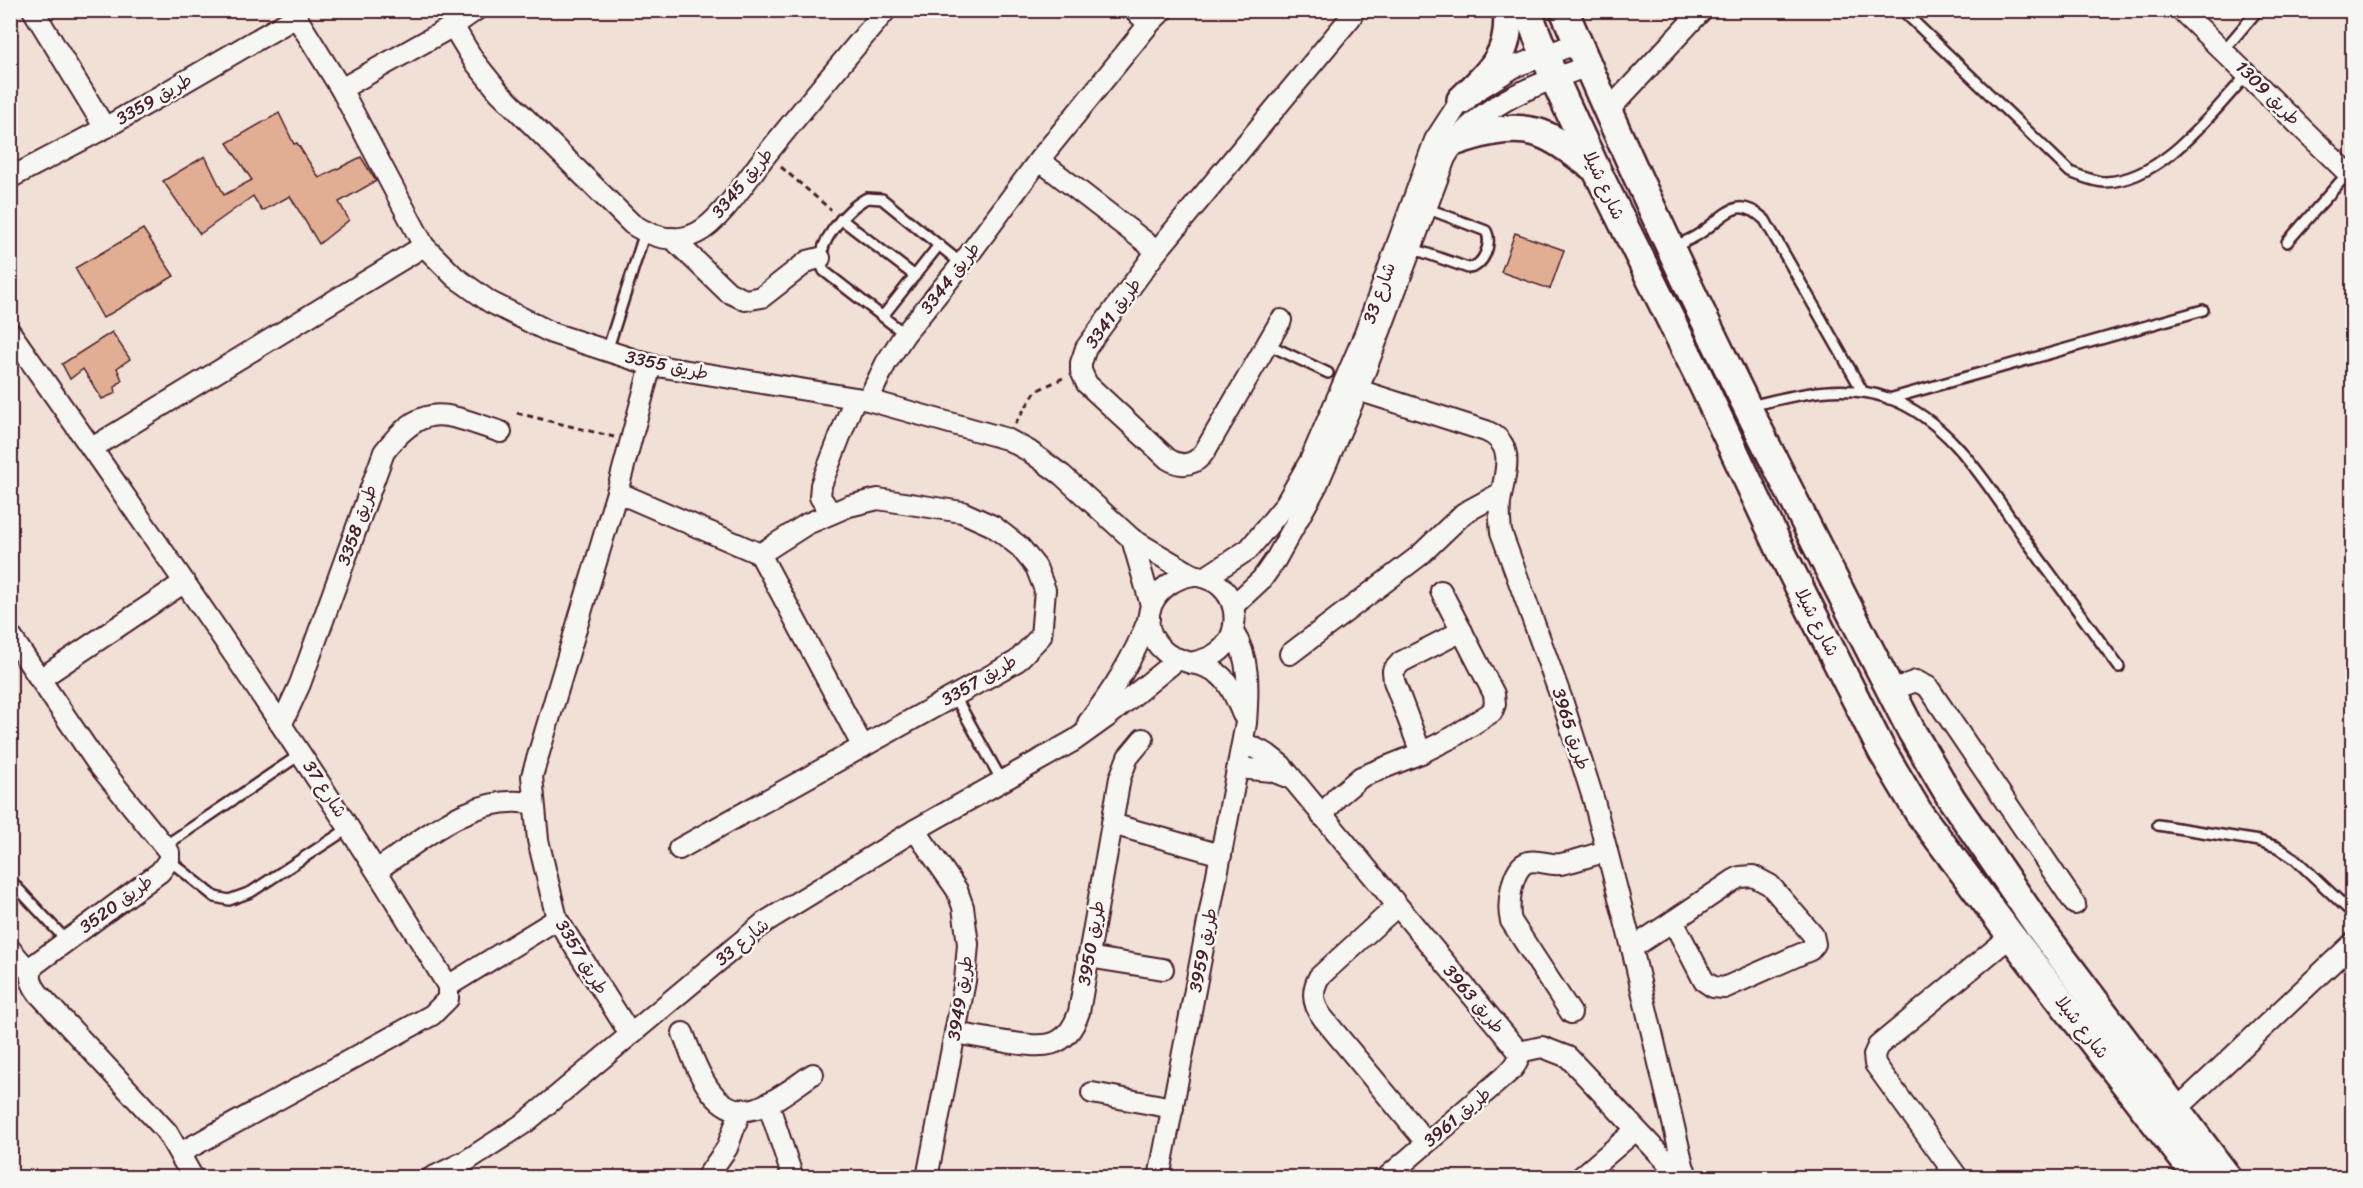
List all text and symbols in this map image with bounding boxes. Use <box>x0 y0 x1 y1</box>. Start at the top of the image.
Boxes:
street label: طريق 1309 <box>2228 53 2308 133</box>
street label: طريق 3359 <box>109 64 199 134</box>
street label: طريق 3345 <box>703 140 781 226</box>
street label: شارع شيلا <box>1574 145 1634 225</box>
street label: طريق 3344 <box>911 235 989 321</box>
street label: شارع 33 <box>1353 258 1405 328</box>
street label: طريق 3341 <box>1076 271 1150 355</box>
street label: طريق 3355 <box>622 341 712 389</box>
street label: طريق 3358 <box>328 480 386 570</box>
street label: شارع شيلا <box>1786 582 1848 662</box>
street label: طريق 3357 <box>935 645 1023 715</box>
street label: طريق 3965 <box>1543 684 1599 774</box>
street label: شارع 37 <box>294 754 356 824</box>
street label: طريق 3520 <box>72 866 160 942</box>
street label: طريق 3950 <box>1068 898 1114 988</box>
street label: طريق 3959 <box>1179 905 1227 995</box>
street label: شارع 33 <box>707 910 777 974</box>
street label: طريق 3357 <box>547 913 617 1001</box>
street label: طريق 3949 <box>937 953 983 1043</box>
street label: طريق 3963 <box>1435 957 1513 1041</box>
street label: شارع شيلا <box>2047 988 2117 1066</box>
street label: طريق 3961 <box>1416 1079 1498 1155</box>

